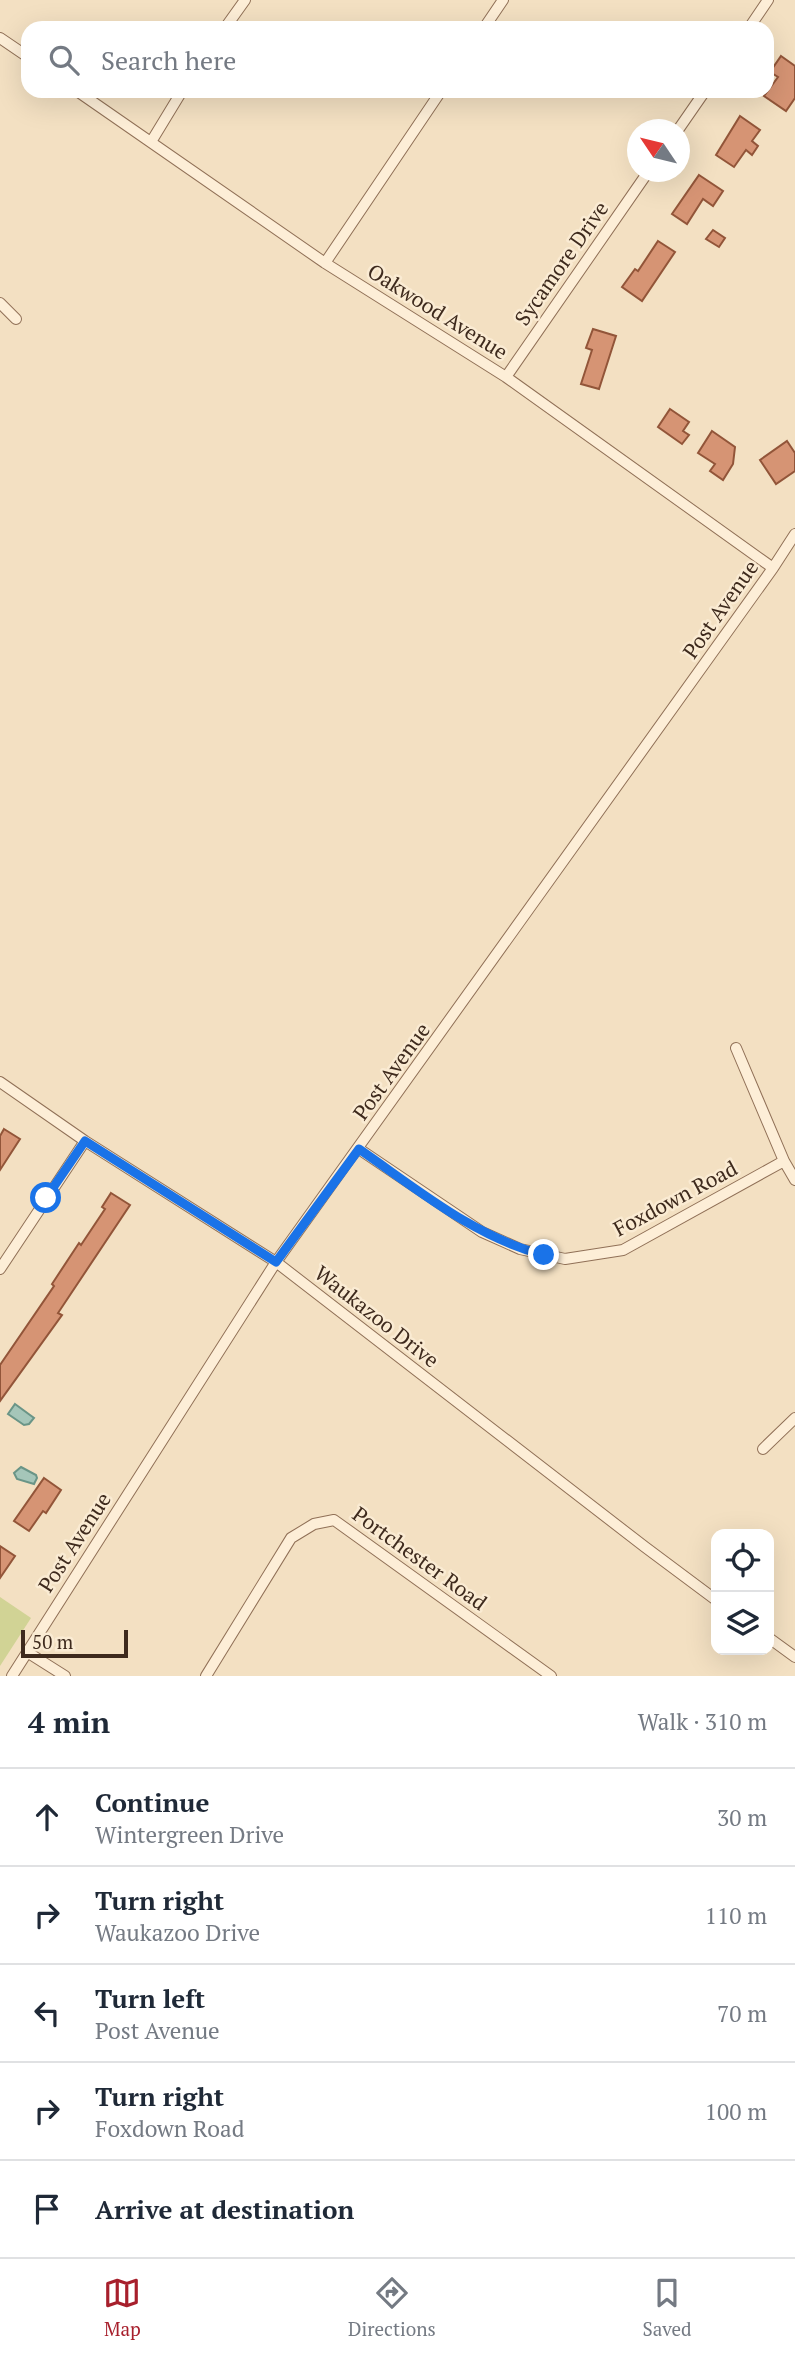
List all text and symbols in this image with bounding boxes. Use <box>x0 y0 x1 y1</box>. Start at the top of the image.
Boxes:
search box <box>21 21 774 98</box>
icon: search <box>45 41 83 79</box>
text: Search here <box>101 43 236 77</box>
north arrow <box>627 119 690 182</box>
street label: Sycamore Drive <box>508 195 614 331</box>
street label: Oakwood Avenue <box>363 257 513 365</box>
street label: Post Avenue <box>676 554 764 664</box>
street label: Post Avenue <box>346 1017 436 1125</box>
street label: Foxdown Road <box>608 1153 742 1242</box>
route start <box>30 1182 61 1213</box>
route end <box>528 1239 559 1270</box>
street label: Waukazoo Drive <box>309 1259 445 1373</box>
street label: Post Avenue <box>31 1487 117 1597</box>
street label: Portchester Road <box>347 1500 493 1616</box>
map controls <box>711 1529 774 1655</box>
button: locate <box>711 1529 774 1592</box>
button: layers <box>711 1592 774 1655</box>
scale bar <box>21 1627 128 1659</box>
text: 50 m <box>32 1629 73 1654</box>
text: 4 min <box>28 1702 110 1742</box>
text: Walk · 310 m <box>638 1706 767 1737</box>
text: Continue <box>95 1785 209 1819</box>
icon: ahead <box>28 1798 66 1836</box>
text: 30 m <box>717 1802 767 1833</box>
text: Wintergreen Drive <box>95 1819 284 1850</box>
text: Turn right <box>95 1883 224 1917</box>
icon: right <box>28 1896 66 1934</box>
text: 110 m <box>705 1900 767 1931</box>
text: Waukazoo Drive <box>95 1917 260 1948</box>
text: Turn left <box>95 1981 205 2015</box>
icon: left <box>28 1994 66 2032</box>
text: 70 m <box>717 1998 767 2029</box>
text: Post Avenue <box>95 2015 220 2046</box>
text: Turn right <box>95 2079 224 2113</box>
icon: right <box>28 2092 66 2130</box>
text: 100 m <box>705 2096 767 2127</box>
text: Foxdown Road <box>95 2113 244 2144</box>
icon: arrive <box>28 2190 66 2228</box>
text: Arrive at destination <box>95 2192 354 2226</box>
tab: Map <box>103 2274 141 2341</box>
tab: Directions <box>348 2274 436 2341</box>
tab: Saved <box>642 2274 692 2341</box>

